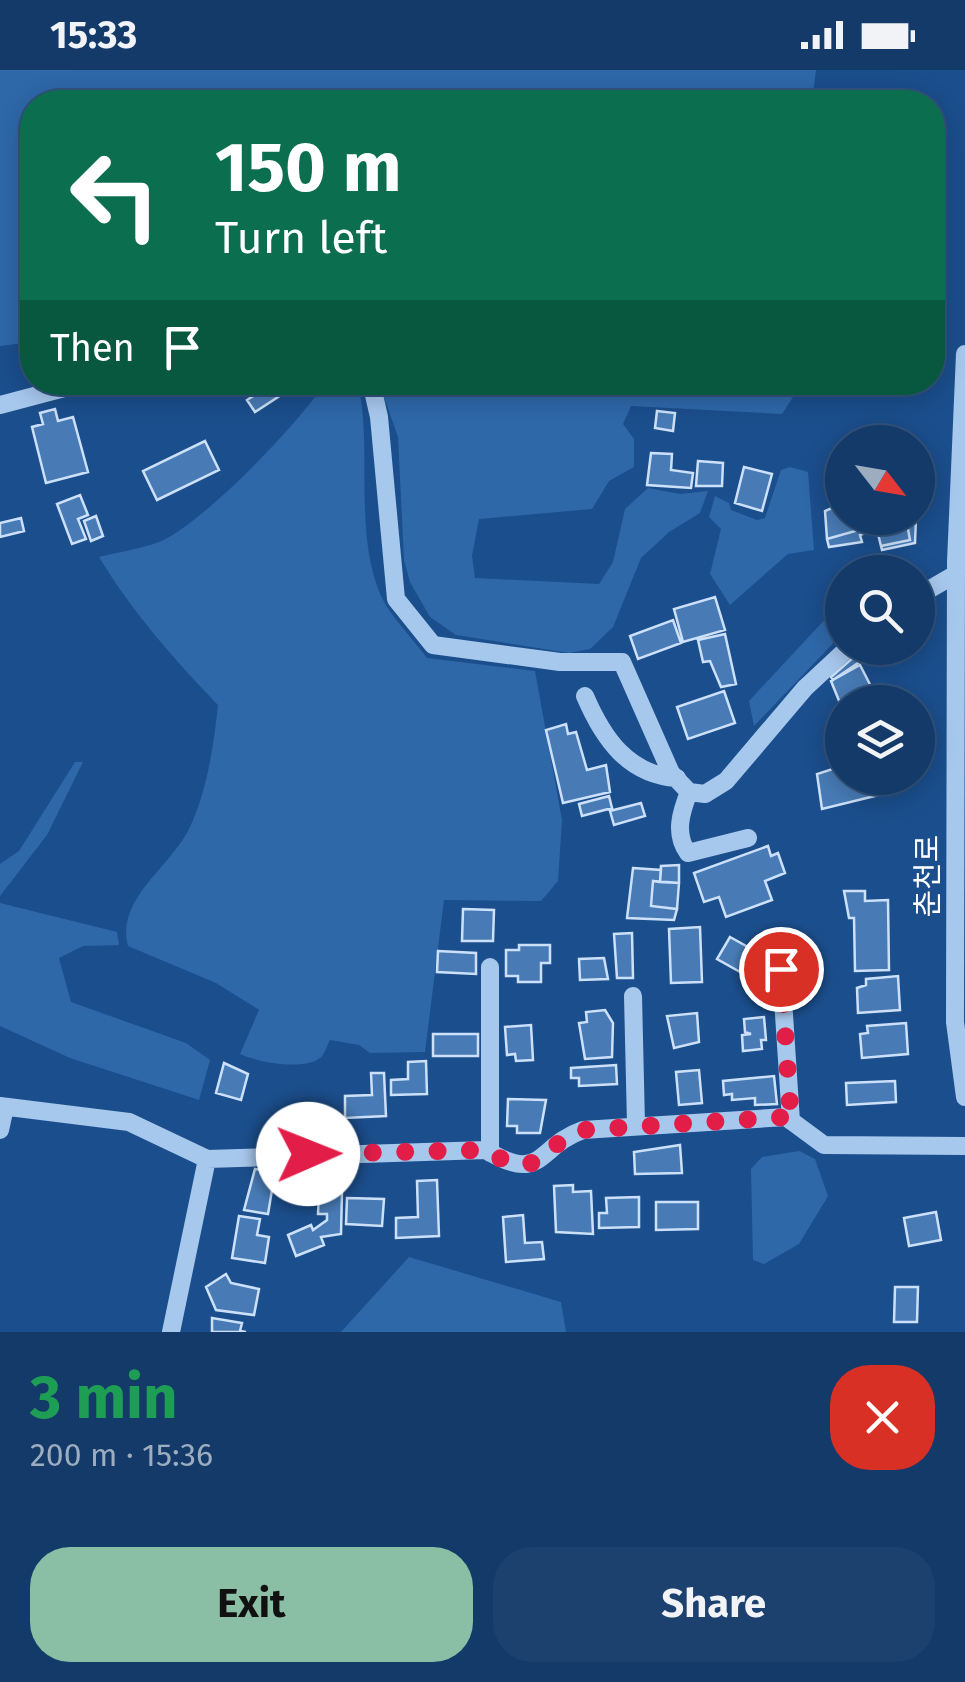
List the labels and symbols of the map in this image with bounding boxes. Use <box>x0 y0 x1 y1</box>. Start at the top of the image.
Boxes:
north arrow <box>825 425 935 535</box>
street label: 춘천로 <box>910 835 946 917</box>
pin <box>739 927 824 1012</box>
position arrow <box>256 1102 360 1206</box>

